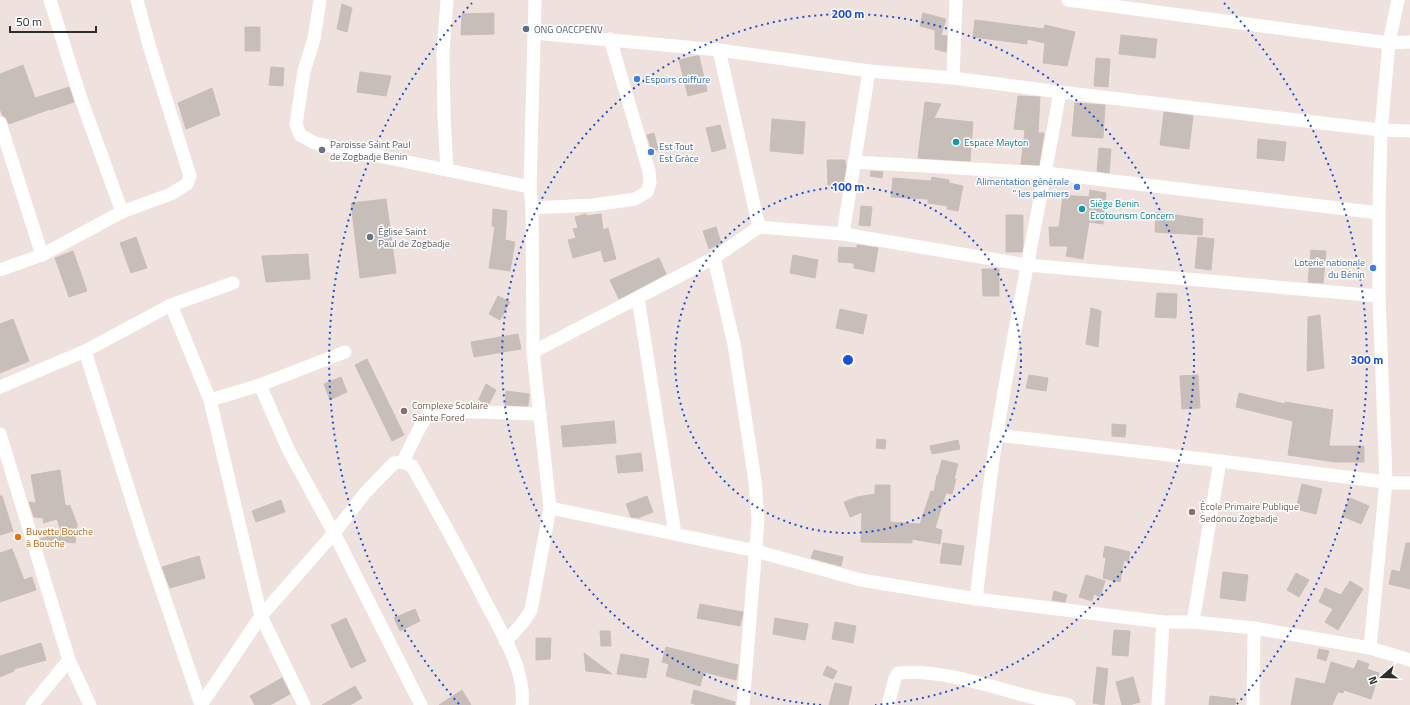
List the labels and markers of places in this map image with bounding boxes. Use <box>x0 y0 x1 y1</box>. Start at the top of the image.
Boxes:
place label: ONG OACCPENV <box>534 22 603 37</box>
marker: ONG OACCPENV <box>521 24 531 34</box>
place label: Espoirs coiffure <box>645 72 710 87</box>
marker: Espoirs coiffure <box>632 74 642 84</box>
place label: Espace Mayton <box>964 135 1028 150</box>
place label: Paroisse Saint Paul de Zogbadje Benin <box>330 137 410 164</box>
marker: Espace Mayton <box>951 137 961 147</box>
place label: Est Tout Est Grâce <box>659 139 699 166</box>
marker: Paroisse Saint Paul de Zogbadje Benin <box>317 145 327 155</box>
marker: Est Tout Est Grâce <box>646 147 656 157</box>
place label: Alimentation générale " les palmiers <box>976 174 1069 201</box>
marker: Alimentation générale " les palmiers <box>1072 182 1082 192</box>
place label: Siège Benin Ecotourism Concern <box>1090 196 1174 223</box>
marker: Siège Benin Ecotourism Concern <box>1077 204 1087 214</box>
place label: Église Saint Paul de Zogbadje <box>378 224 450 251</box>
marker: Église Saint Paul de Zogbadje <box>365 232 375 242</box>
place label: Loterie nationale du Bénin <box>1294 255 1365 282</box>
marker: Loterie nationale du Bénin <box>1368 263 1378 273</box>
centre of rings <box>841 353 855 367</box>
place label: Complexe Scolaire Sainte Fored <box>412 398 488 425</box>
marker: Complexe Scolaire Sainte Fored <box>399 406 409 416</box>
place label: École Primaire Publique Sedonou Zogbadje <box>1200 499 1299 526</box>
marker: École Primaire Publique Sedonou Zogbadje <box>1187 507 1197 517</box>
place label: Buvette Bouche à Bouche <box>26 524 93 551</box>
marker: Buvette Bouche à Bouche <box>13 532 23 542</box>

